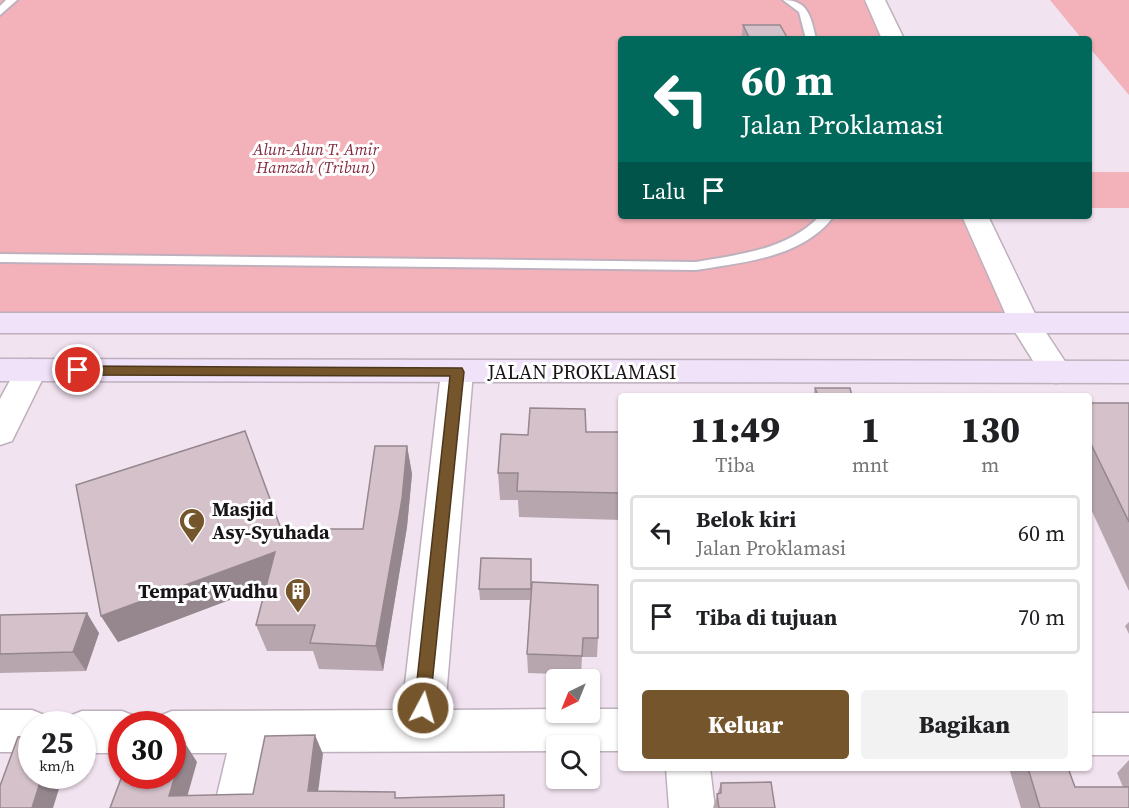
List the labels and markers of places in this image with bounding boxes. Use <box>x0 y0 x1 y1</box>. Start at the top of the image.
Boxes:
pin <box>52 344 103 395</box>
place label: Masjid Asy-Syuhada <box>212 495 330 546</box>
mosque icon: Masjid Asy-Syuhada <box>177 506 207 544</box>
building icon: Tempat Wudhu <box>283 576 313 614</box>
place label: Tempat Wudhu <box>138 577 278 605</box>

